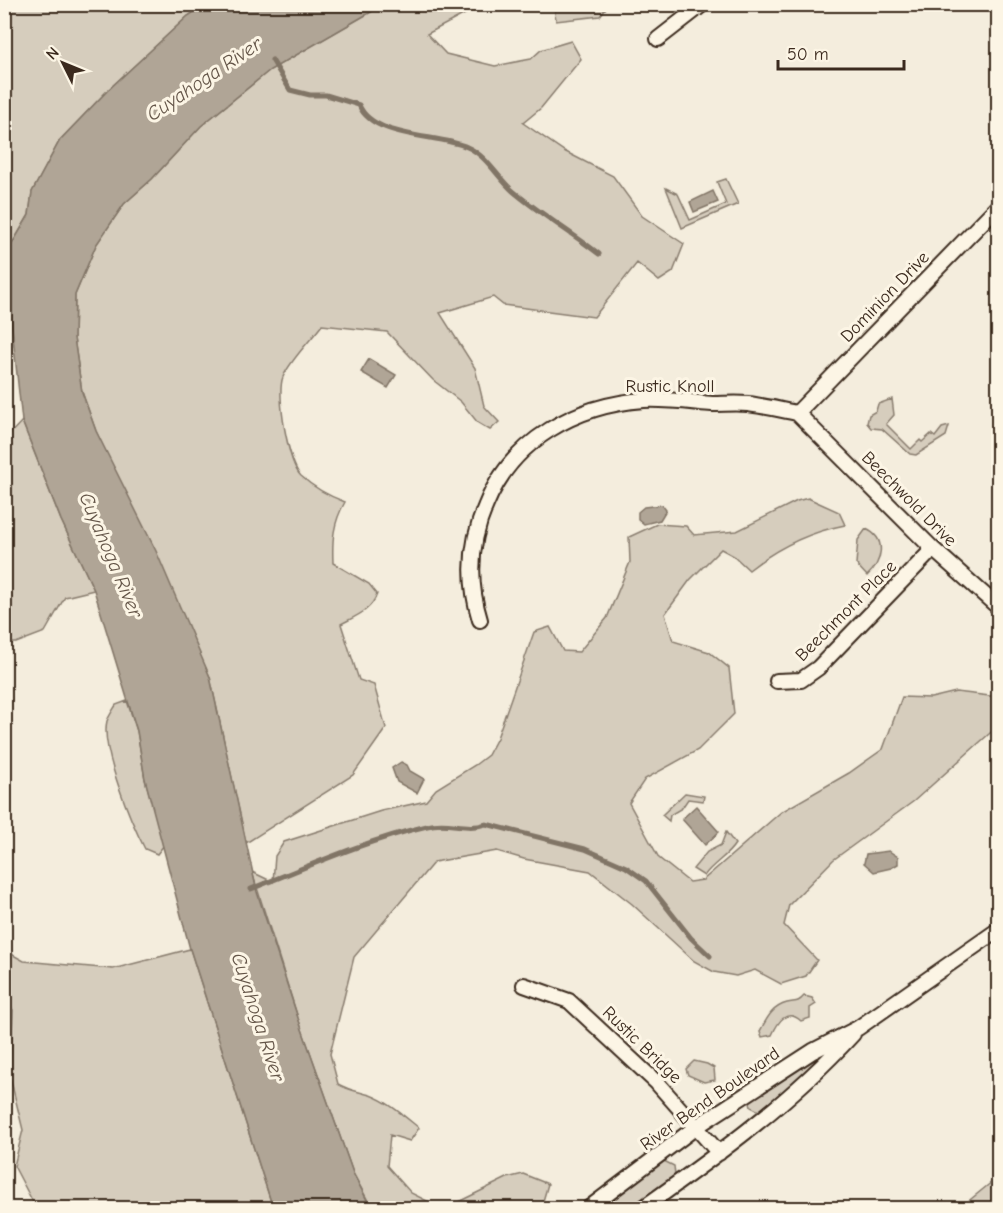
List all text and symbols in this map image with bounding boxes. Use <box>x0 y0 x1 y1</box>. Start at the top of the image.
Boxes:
water label: Cuyahoga River <box>142 32 267 126</box>
north arrow <box>33 33 93 93</box>
scale bar <box>778 33 904 71</box>
text: N <box>43 43 63 63</box>
text: 50 m <box>787 44 829 65</box>
street label: Dominion Drive <box>836 247 934 347</box>
street label: Rustic Knoll <box>626 376 714 397</box>
street label: Beechwold Drive <box>857 447 961 551</box>
water label: Cuyahoga River <box>74 489 148 622</box>
street label: Beechmont Place <box>791 556 901 666</box>
water label: Cuyahoga River <box>226 950 290 1085</box>
street label: Rustic Bridge <box>598 1002 686 1088</box>
street label: River Bend Boulevard <box>636 1043 784 1155</box>

